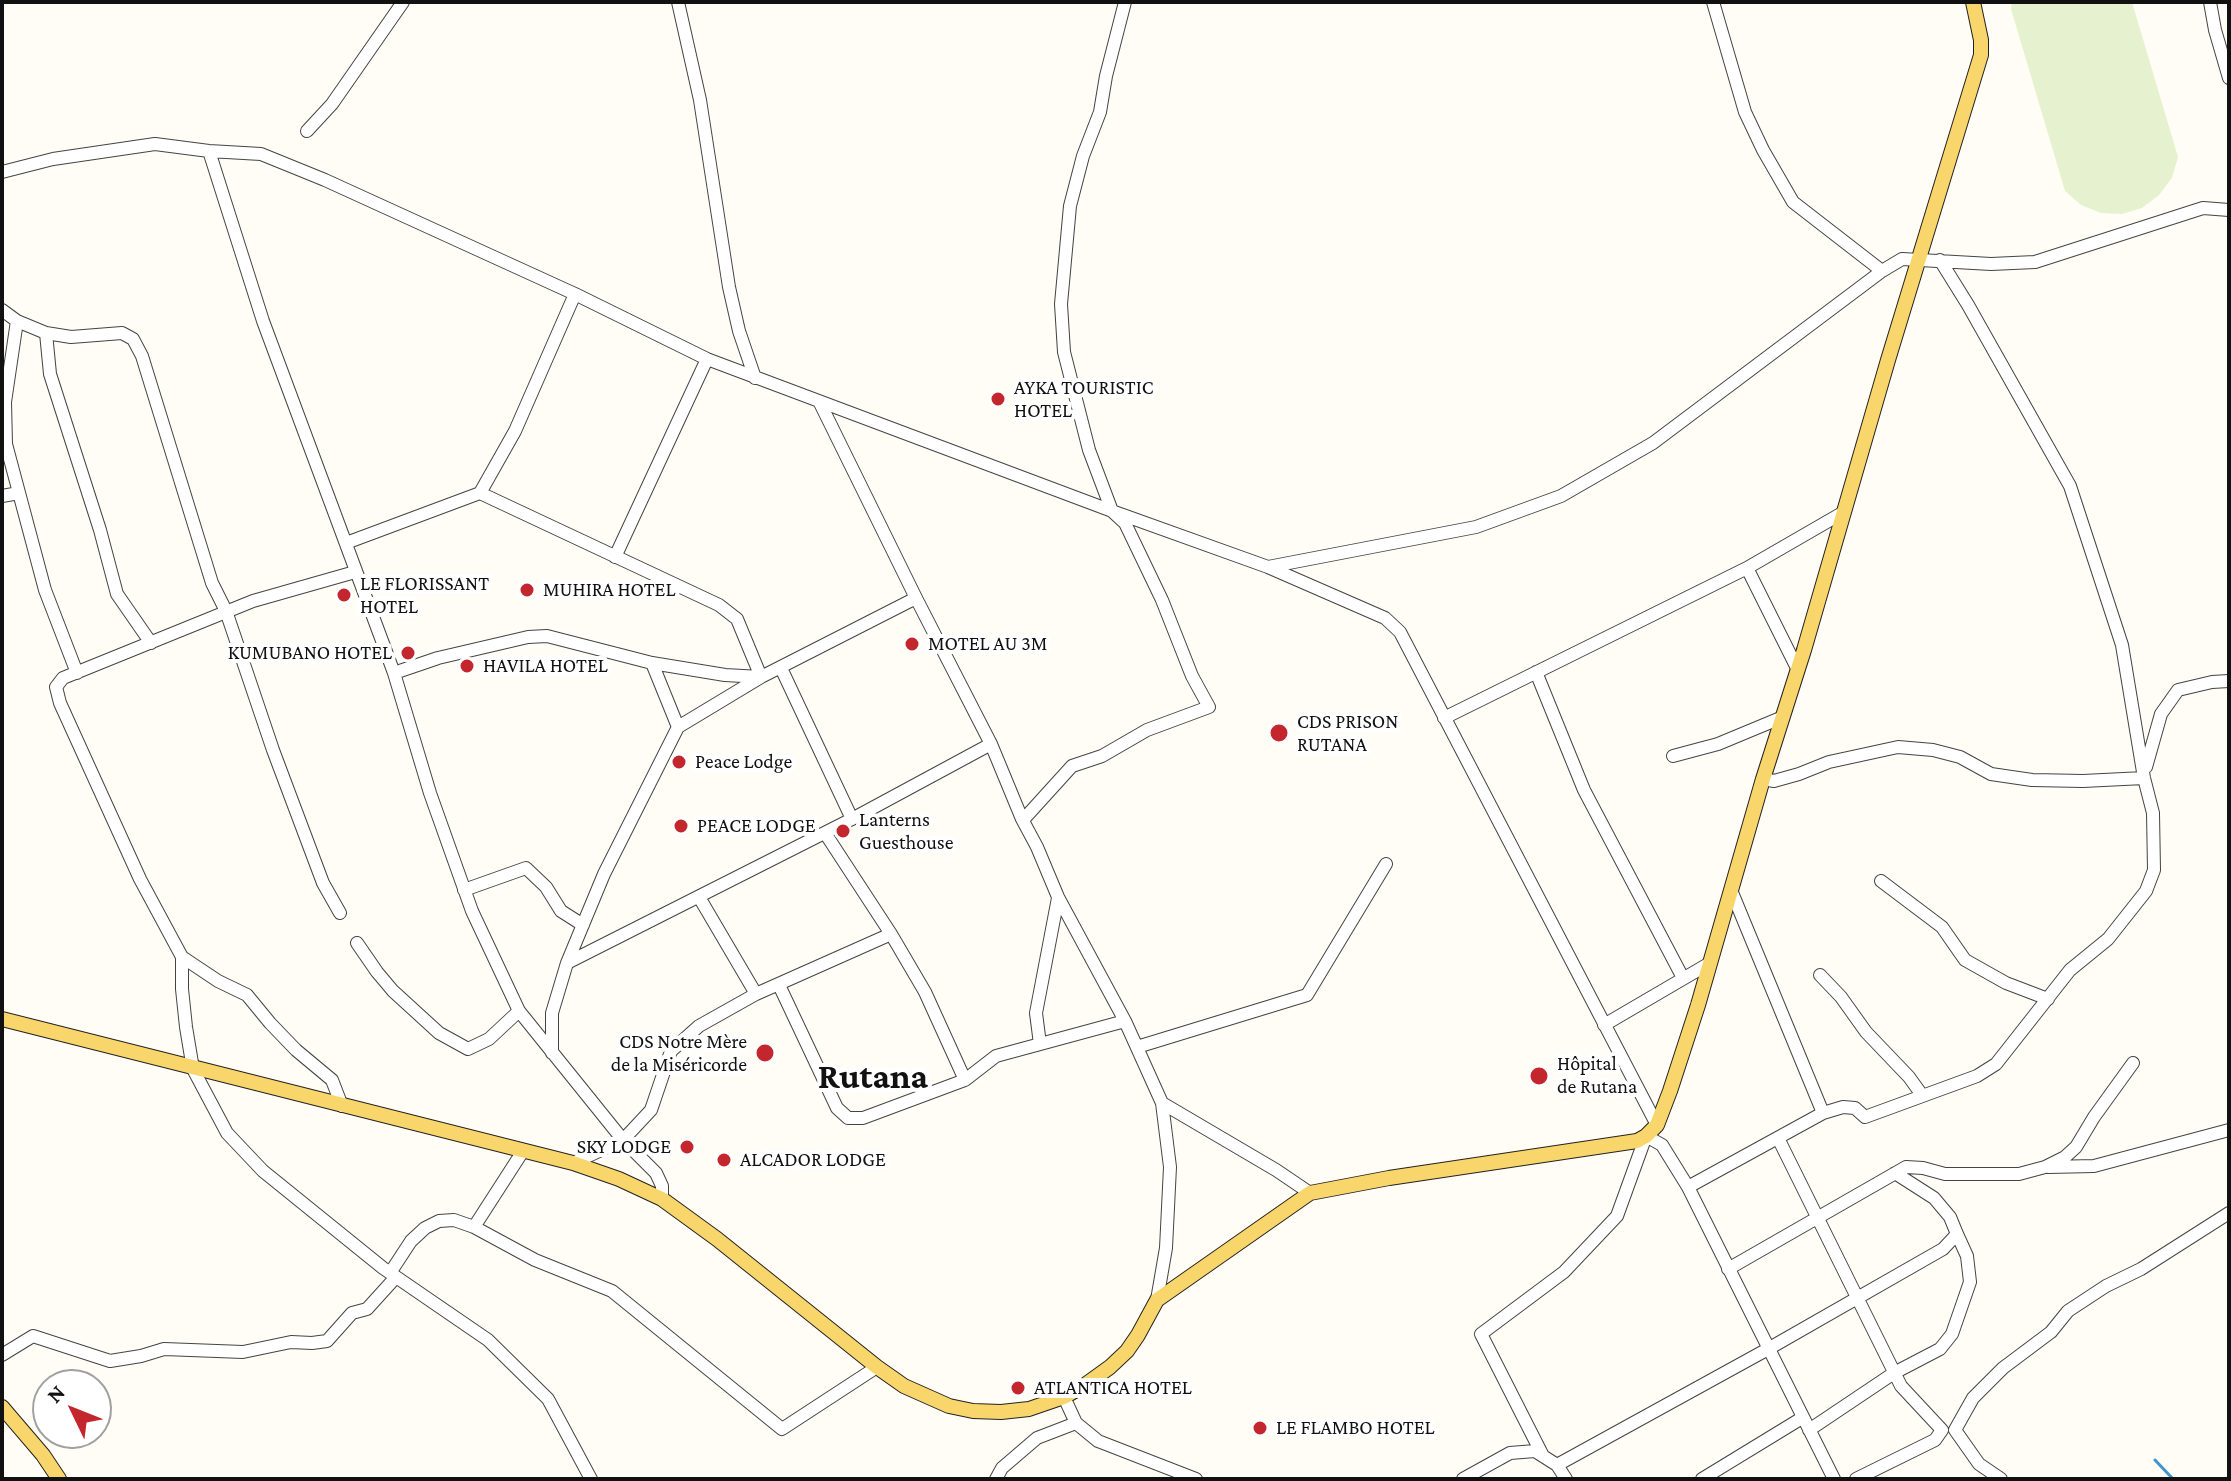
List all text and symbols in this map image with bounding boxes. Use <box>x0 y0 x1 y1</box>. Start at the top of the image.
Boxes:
place label: AYKA TOURISTIC HOTEL <box>1014 376 1154 423</box>
marker: AYKA TOURISTIC HOTEL <box>989 390 1007 408</box>
place label: LE FLORISSANT HOTEL <box>360 572 489 619</box>
place label: MUHIRA HOTEL <box>543 578 675 602</box>
marker: MUHIRA HOTEL <box>518 581 536 599</box>
marker: LE FLORISSANT HOTEL <box>335 586 353 604</box>
place label: MOTEL AU 3M <box>928 632 1047 656</box>
marker: MOTEL AU 3M <box>903 635 921 653</box>
place label: KUMUBANO HOTEL <box>228 641 392 665</box>
marker: KUMUBANO HOTEL <box>399 644 417 662</box>
place label: HAVILA HOTEL <box>483 654 608 678</box>
marker: HAVILA HOTEL <box>458 657 476 675</box>
place label: CDS PRISON RUTANA <box>1297 710 1398 757</box>
marker: CDS PRISON RUTANA <box>1268 722 1290 744</box>
place label: Peace Lodge <box>695 750 792 774</box>
marker: Peace Lodge <box>670 753 688 771</box>
place label: Lanterns Guesthouse <box>859 808 953 855</box>
place label: PEACE LODGE <box>697 814 816 838</box>
marker: PEACE LODGE <box>672 817 690 835</box>
marker: Lanterns Guesthouse <box>834 822 852 840</box>
place label: CDS Notre Mère de la Miséricorde <box>611 1030 747 1077</box>
marker: CDS Notre Mère de la Miséricorde <box>754 1042 776 1064</box>
place label: Hôpital de Rutana <box>1557 1052 1637 1099</box>
district label: Rutana <box>818 1055 928 1099</box>
marker: Hôpital de Rutana <box>1528 1065 1550 1087</box>
place label: SKY LODGE <box>577 1135 671 1159</box>
marker: SKY LODGE <box>678 1138 696 1156</box>
place label: ALCADOR LODGE <box>740 1148 886 1172</box>
marker: ALCADOR LODGE <box>715 1151 733 1169</box>
north arrow <box>32 1369 112 1449</box>
place label: ATLANTICA HOTEL <box>1034 1376 1192 1400</box>
marker: ATLANTICA HOTEL <box>1009 1379 1027 1397</box>
text: N <box>41 1380 70 1408</box>
place label: LE FLAMBO HOTEL <box>1276 1416 1435 1440</box>
marker: LE FLAMBO HOTEL <box>1251 1419 1269 1437</box>

